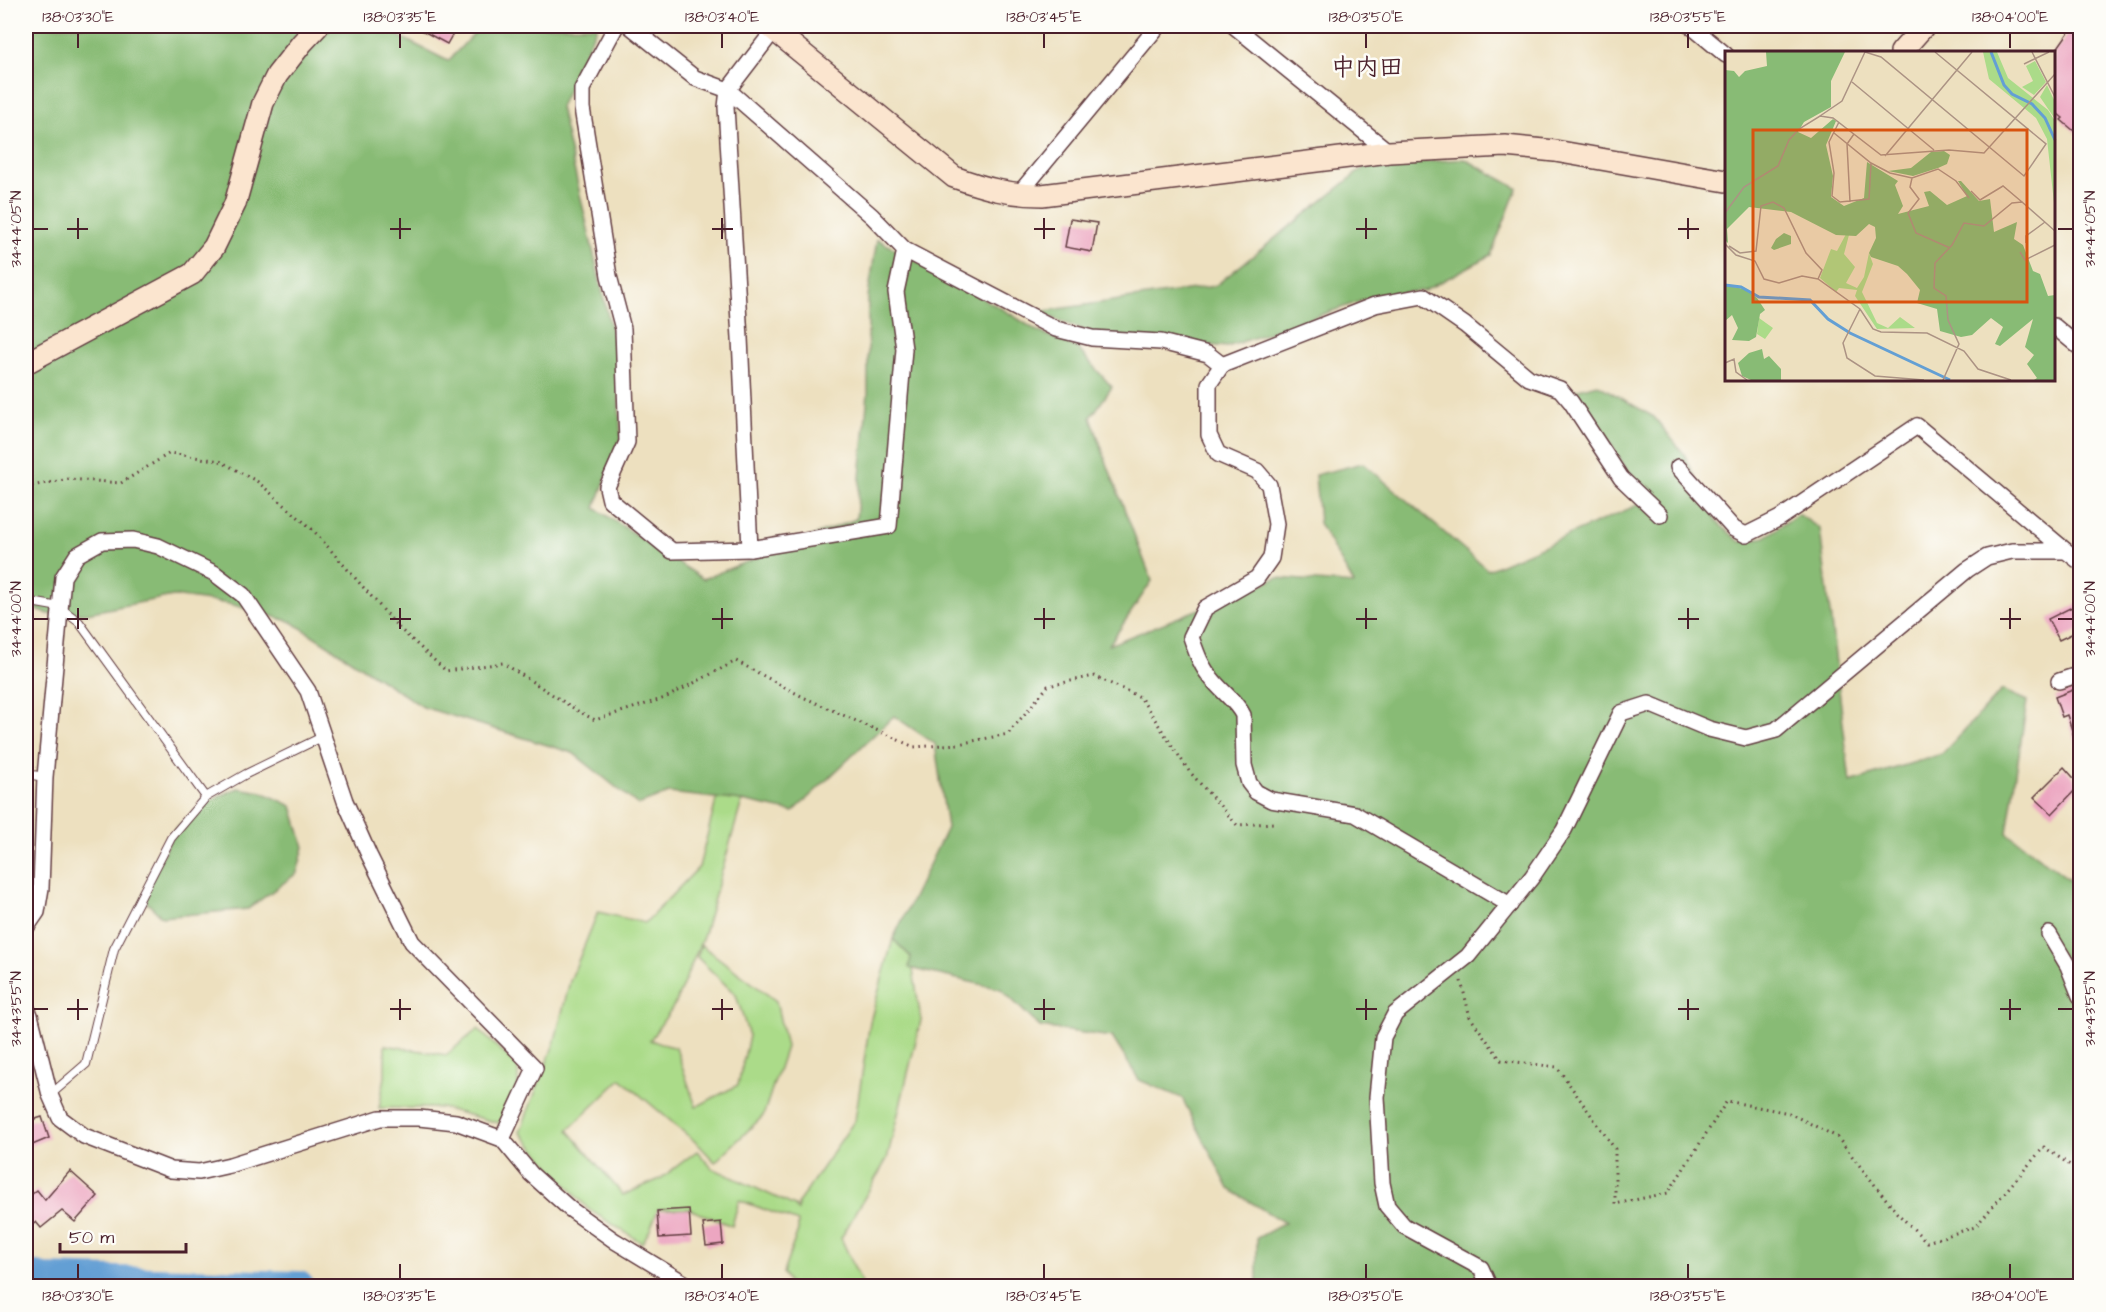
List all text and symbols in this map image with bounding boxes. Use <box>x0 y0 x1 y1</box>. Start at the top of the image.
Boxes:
text: 138°03'30"E <box>42 7 114 28</box>
text: 138°03'35"E <box>364 7 437 28</box>
text: 138°03'40"E <box>685 7 759 28</box>
text: 138°03'45"E <box>1006 7 1082 28</box>
text: 138°03'50"E <box>1329 7 1403 28</box>
text: 138°03'55"E <box>1650 7 1726 28</box>
text: 138°04'00"E <box>1972 7 2048 28</box>
district label: 中内田 <box>1331 51 1403 85</box>
inset map <box>1725 51 2055 381</box>
text: 34°44'05"N <box>6 190 27 268</box>
text: 34°44'05"N <box>2080 190 2101 268</box>
text: 34°44'00"N <box>6 581 27 657</box>
text: 34°44'00"N <box>2080 581 2101 657</box>
text: 34°43'55"N <box>6 971 27 1047</box>
text: 34°43'55"N <box>2080 971 2101 1047</box>
scale bar <box>60 1216 186 1254</box>
text: 50 m <box>69 1225 114 1250</box>
text: 138°03'30"E <box>42 1286 114 1307</box>
text: 138°03'35"E <box>364 1286 437 1307</box>
text: 138°03'40"E <box>685 1286 759 1307</box>
text: 138°03'45"E <box>1006 1286 1082 1307</box>
text: 138°03'50"E <box>1329 1286 1403 1307</box>
text: 138°03'55"E <box>1650 1286 1726 1307</box>
text: 138°04'00"E <box>1972 1286 2048 1307</box>

